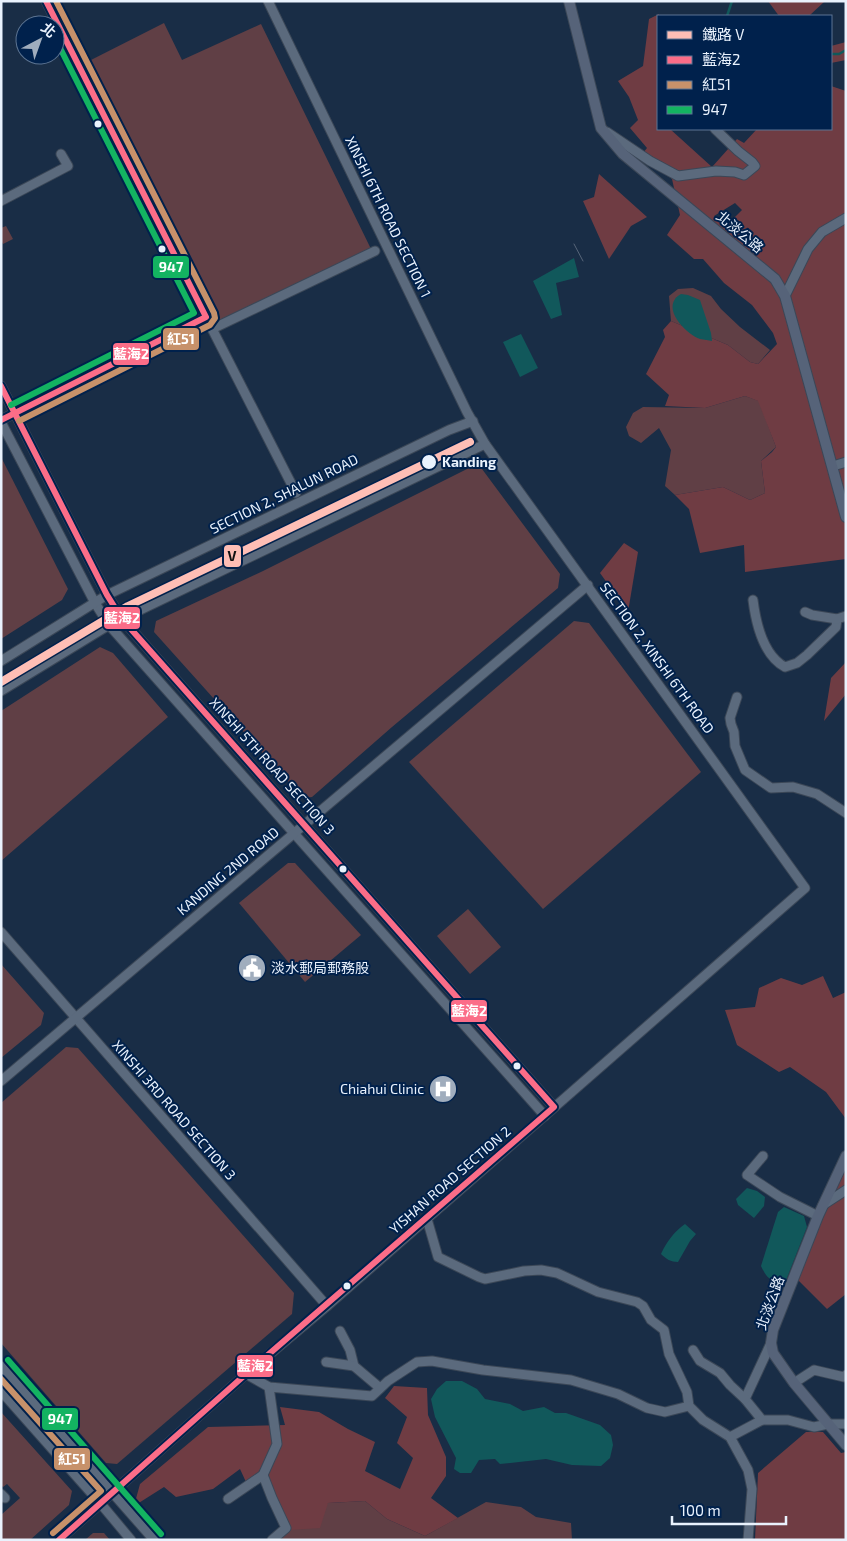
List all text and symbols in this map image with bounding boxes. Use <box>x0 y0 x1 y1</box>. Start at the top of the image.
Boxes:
north arrow <box>15 15 65 65</box>
legend <box>657 15 832 130</box>
text: 北 <box>38 19 60 41</box>
text: 鐵路 V <box>702 25 744 43</box>
text: 藍海2 <box>702 50 740 68</box>
text: 紅51 <box>702 75 731 93</box>
text: 947 <box>702 100 728 118</box>
unlabelled marker <box>93 119 103 129</box>
street label: XINSHI 6TH ROAD SECTION 1 <box>342 133 435 300</box>
street label: 北淡公路 <box>713 207 767 256</box>
unlabelled marker <box>157 244 167 254</box>
line badge: 947 <box>152 255 190 279</box>
text: 947 <box>159 258 184 275</box>
line badge: 紅51 <box>162 327 200 351</box>
text: 紅51 <box>167 330 195 347</box>
line badge: 藍海2 <box>112 342 150 366</box>
text: 藍海2 <box>113 345 149 362</box>
street label: SECTION 2, SHALUN ROAD <box>207 450 361 537</box>
marker: Kanding <box>420 453 438 471</box>
place label: Kanding <box>442 453 496 470</box>
line badge: V <box>223 544 242 568</box>
text: V <box>228 547 237 564</box>
street label: SECTION 2, XINSHI 6TH ROAD <box>597 579 718 737</box>
line badge: 藍海2 <box>103 606 141 630</box>
text: 藍海2 <box>104 609 140 626</box>
street label: XINSHI 5TH ROAD SECTION 3 <box>206 694 339 838</box>
street label: KANDING 2ND ROAD <box>173 823 282 918</box>
unlabelled marker <box>338 864 348 874</box>
public building icon: 淡水郵局郵務股 <box>237 953 267 983</box>
place label: 淡水郵局郵務股 <box>271 959 369 976</box>
line badge: 藍海2 <box>450 999 488 1023</box>
text: 藍海2 <box>451 1002 487 1019</box>
street label: XINSHI 3RD ROAD SECTION 3 <box>109 1036 240 1183</box>
unlabelled marker <box>512 1061 522 1071</box>
hospital icon: Chiahui Clinic <box>428 1074 458 1104</box>
place label: Chiahui Clinic <box>340 1080 424 1097</box>
street label: YISHAN ROAD SECTION 2 <box>386 1122 514 1237</box>
street label: 北淡公路 <box>752 1274 787 1332</box>
unlabelled marker <box>342 1281 352 1291</box>
line badge: 藍海2 <box>236 1354 274 1378</box>
text: 藍海2 <box>237 1357 273 1374</box>
line badge: 947 <box>41 1407 79 1431</box>
text: 947 <box>48 1410 73 1427</box>
line badge: 紅51 <box>53 1447 91 1471</box>
text: 紅51 <box>58 1450 86 1467</box>
scale bar <box>672 1494 786 1526</box>
text: 100 m <box>680 1501 721 1519</box>

